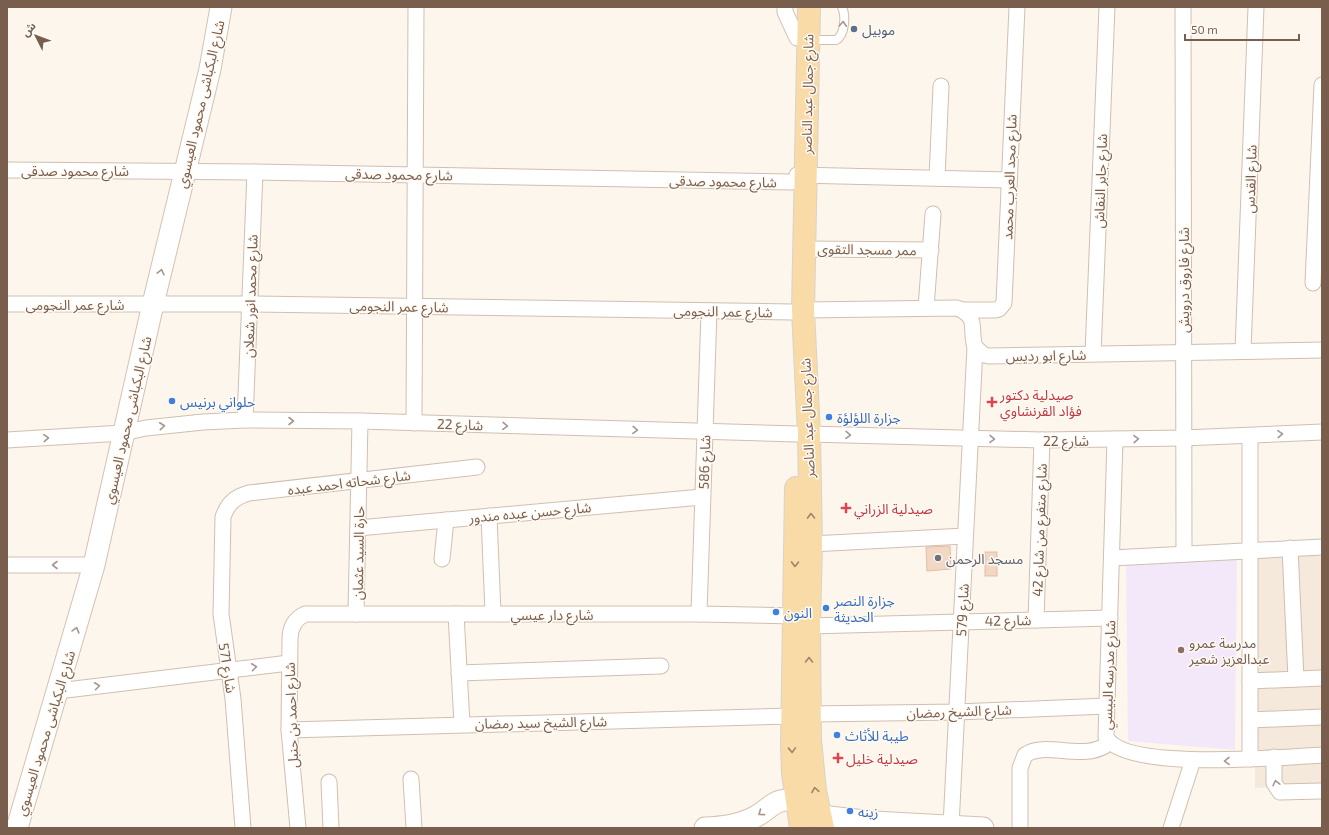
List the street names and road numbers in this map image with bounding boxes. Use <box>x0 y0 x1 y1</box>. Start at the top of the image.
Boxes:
street label: شارع البكباشى محمود العيسوي <box>172 18 231 190</box>
street label: شارع جمال عبد الناصر <box>797 34 820 155</box>
street label: شارع مجد العرب محمد <box>998 114 1023 240</box>
street label: شارع جابر النقاش <box>1090 133 1113 229</box>
street label: شارع القدس <box>1240 144 1263 214</box>
street label: شارع محمود صدقى <box>21 162 129 182</box>
street label: شارع محمود صدقى <box>345 165 453 186</box>
street label: شارع محمود صدقى <box>669 172 777 193</box>
street label: شارع فاروق درويش <box>1175 227 1195 333</box>
street label: شارع محمد انور شعلان <box>239 234 264 358</box>
street label: ممر مسجد التقوى <box>817 240 917 259</box>
street label: شارع عمر النجومى <box>25 296 125 316</box>
street label: شارع عمر النجومى <box>349 297 449 318</box>
street label: شارع عمر النجومى <box>673 302 773 323</box>
street label: شارع البكباشى محمود العيسوي <box>99 334 158 506</box>
street label: شارع ابو رديس <box>1006 346 1087 367</box>
street label: شارع جمال عبد الناصر <box>796 358 821 479</box>
street label: شارع 22 <box>437 415 483 436</box>
street label: شارع 22 <box>1043 432 1089 452</box>
street label: شارع 586 <box>695 434 716 490</box>
street label: شارع متفرع من شارع 42 <box>1028 463 1053 597</box>
street label: شارع شحاته احمد عبده <box>287 466 412 501</box>
street label: شارع حسن عبده مندور <box>467 498 592 529</box>
street label: حارة السيد عثمان <box>349 506 368 600</box>
street label: شارع 579 <box>952 583 975 637</box>
street label: شارع دار عيسي <box>510 606 594 626</box>
street label: شارع 42 <box>984 611 1032 632</box>
street label: شارع مدرسه البيسي <box>1098 620 1122 730</box>
street label: شارع 571 <box>213 642 240 695</box>
street label: شارع البكباشى محمود العيسوي <box>12 648 81 819</box>
street label: شارع احمد بن حنبل <box>281 662 304 768</box>
street label: شارع الشيخ رمضان <box>906 701 1012 724</box>
street label: شارع الشيخ سيد رمضان <box>475 712 607 735</box>

